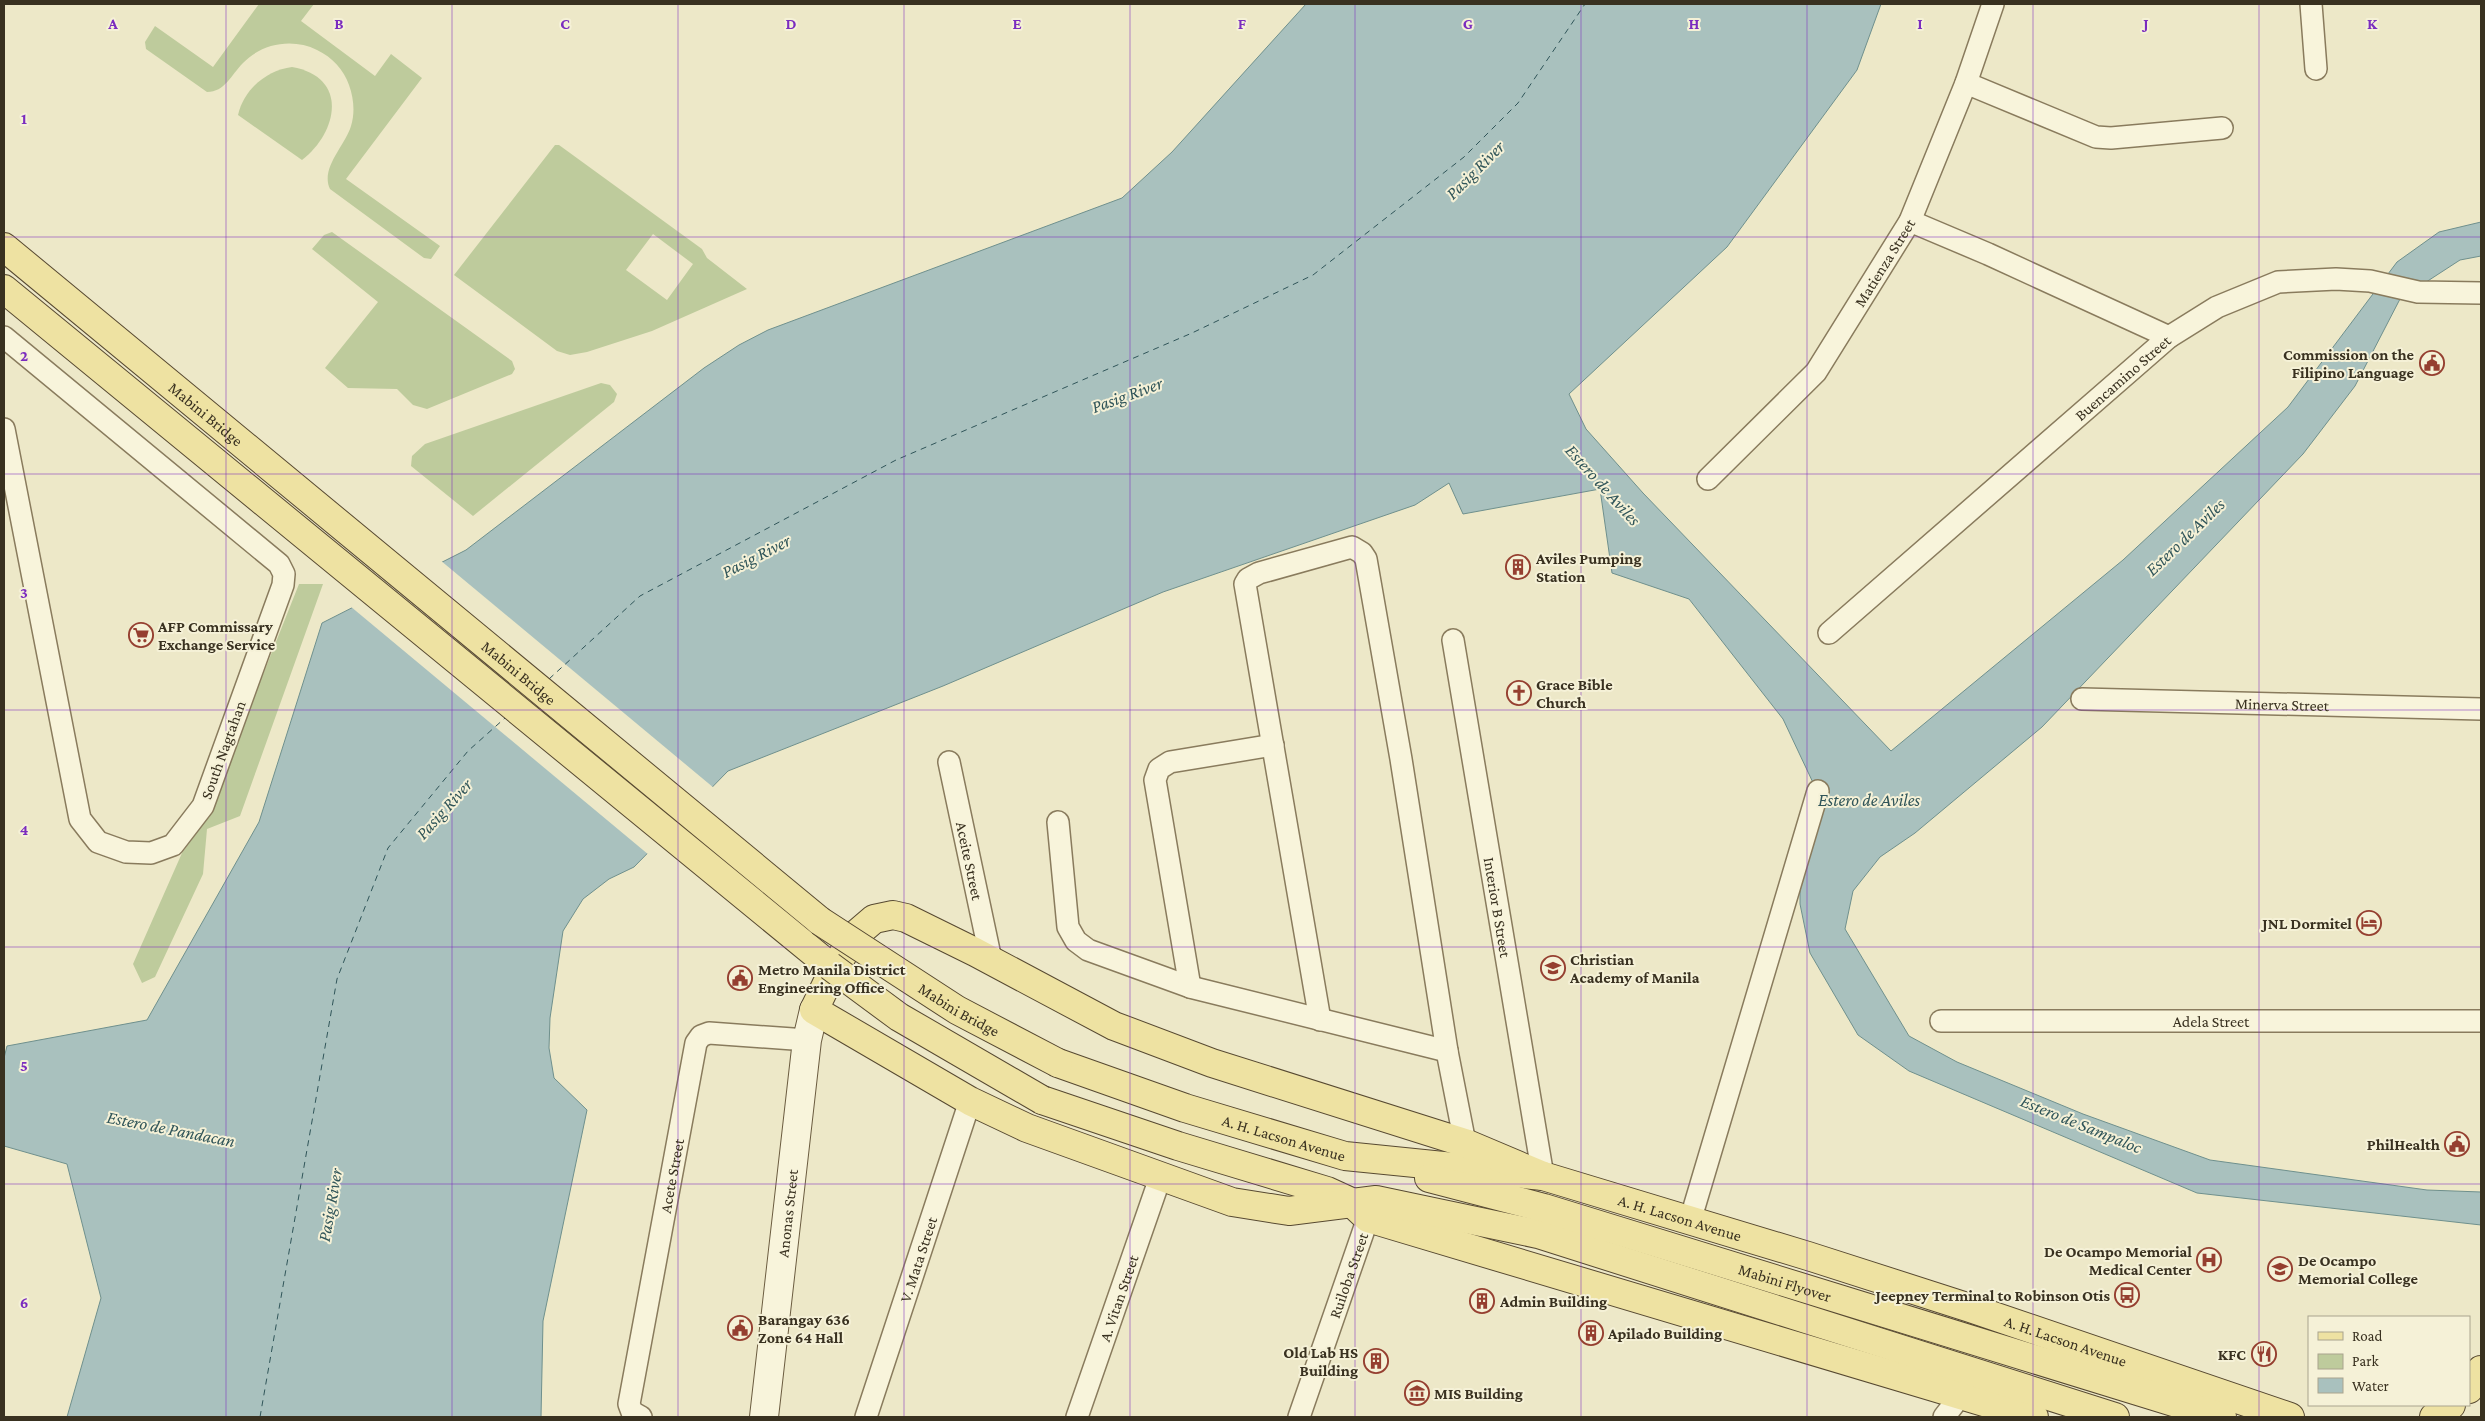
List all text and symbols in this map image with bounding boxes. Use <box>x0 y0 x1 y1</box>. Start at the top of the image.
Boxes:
text: A <box>107 15 118 32</box>
text: B <box>334 15 344 32</box>
text: C <box>560 15 570 32</box>
text: D <box>785 15 797 32</box>
text: E <box>1012 15 1022 32</box>
text: F <box>1238 15 1247 32</box>
text: G <box>1463 15 1473 32</box>
text: H <box>1689 15 1700 32</box>
text: I <box>1917 15 1923 32</box>
text: J <box>2141 15 2149 32</box>
text: K <box>2367 15 2378 32</box>
text: 1 <box>21 110 27 127</box>
water label: Pasig River <box>1442 136 1509 203</box>
street label: Matienza Street <box>1850 215 1918 310</box>
street label: Buencamino Street <box>2071 331 2174 424</box>
place label: Commission on the Filipino Language <box>2283 346 2415 381</box>
text: 2 <box>20 347 28 364</box>
public building icon: Commission on the Filipino Language <box>2419 350 2445 376</box>
water label: Pasig River <box>1089 373 1166 417</box>
street label: Mabini Bridge <box>166 378 246 449</box>
water label: Estero de Aviles <box>1561 440 1645 530</box>
water label: Estero de Aviles <box>2141 494 2229 580</box>
water label: Pasig River <box>718 530 794 582</box>
place label: Aviles Pumping Station <box>1535 550 1642 585</box>
building icon: Aviles Pumping Station <box>1505 554 1531 580</box>
text: 3 <box>20 584 28 601</box>
place label: AFP Commissary Exchange Service <box>157 618 276 653</box>
supermarket icon: AFP Commissary Exchange Service <box>128 622 154 648</box>
street label: Mabini Bridge <box>479 637 559 708</box>
place label: Grace Bible Church <box>1536 676 1613 711</box>
church icon: Grace Bible Church <box>1506 680 1532 706</box>
street label: Minerva Street <box>2235 694 2330 714</box>
street label: South Nagtahan <box>197 698 250 802</box>
water label: Pasig River <box>412 774 477 843</box>
water label: Estero de Aviles <box>1818 790 1920 810</box>
street label: Aceite Street <box>953 820 987 902</box>
text: 4 <box>20 821 29 838</box>
street label: Interior B Street <box>1481 856 1515 959</box>
hotel icon: JNL Dormitel <box>2356 910 2382 936</box>
place label: JNL Dormitel <box>2260 915 2352 932</box>
place label: Christian Academy of Manila <box>1569 951 1700 986</box>
school or university icon: Christian Academy of Manila <box>1540 955 1566 981</box>
place label: Metro Manila District Engineering Office <box>758 961 906 996</box>
public building icon: Metro Manila District Engineering Office <box>727 965 753 991</box>
street label: Mabini Bridge <box>916 979 1003 1039</box>
street label: Adela Street <box>2173 1013 2250 1030</box>
text: 5 <box>20 1057 28 1074</box>
water label: Estero de Sampaloc <box>2018 1091 2145 1158</box>
water label: Estero de Pandacan <box>105 1107 237 1151</box>
street label: A. H. Lacson Avenue <box>1220 1111 1348 1164</box>
public building icon: PhilHealth <box>2444 1131 2470 1157</box>
street label: Acete Street <box>656 1136 687 1214</box>
place label: PhilHealth <box>2367 1136 2440 1153</box>
water label: Pasig River <box>314 1166 346 1243</box>
street label: Anonas Street <box>774 1168 801 1258</box>
street label: A. H. Lacson Avenue <box>1616 1191 1744 1244</box>
street label: V. Mata Street <box>896 1214 940 1304</box>
street label: Ruiloba Street <box>1325 1230 1371 1320</box>
place label: De Ocampo Memorial Medical Center <box>2044 1243 2193 1278</box>
hospital icon: De Ocampo Memorial Medical Center <box>2196 1247 2222 1273</box>
street label: A. Vitan Street <box>1095 1252 1141 1344</box>
place label: De Ocampo Memorial College <box>2298 1252 2419 1287</box>
school or university icon: De Ocampo Memorial College <box>2267 1256 2293 1282</box>
street label: Mabini Flyover <box>1737 1260 1834 1305</box>
bus stop icon: Jeepney Terminal to Robinson Otis <box>2114 1282 2140 1308</box>
place label: Jeepney Terminal to Robinson Otis <box>1874 1287 2110 1304</box>
building icon: Admin Building <box>1469 1288 1495 1314</box>
place label: Admin Building <box>1499 1293 1607 1310</box>
text: 6 <box>20 1294 28 1311</box>
place label: Barangay 636 Zone 64 Hall <box>758 1311 850 1346</box>
street label: A. H. Lacson Avenue <box>2003 1312 2129 1369</box>
public building icon: Barangay 636 Zone 64 Hall <box>727 1315 753 1341</box>
legend <box>2308 1316 2470 1406</box>
building icon: Apilado Building <box>1578 1320 1604 1346</box>
place label: Apilado Building <box>1607 1325 1722 1342</box>
text: Road <box>2352 1328 2383 1344</box>
restaurant icon: KFC <box>2251 1341 2277 1367</box>
place label: Old Lab HS Building <box>1283 1344 1358 1379</box>
place label: KFC <box>2218 1346 2246 1363</box>
building icon: Old Lab HS Building <box>1363 1348 1389 1374</box>
text: Park <box>2352 1353 2379 1369</box>
text: Water <box>2352 1378 2389 1394</box>
museum icon: MIS Building <box>1404 1380 1430 1406</box>
place label: MIS Building <box>1434 1385 1523 1402</box>

